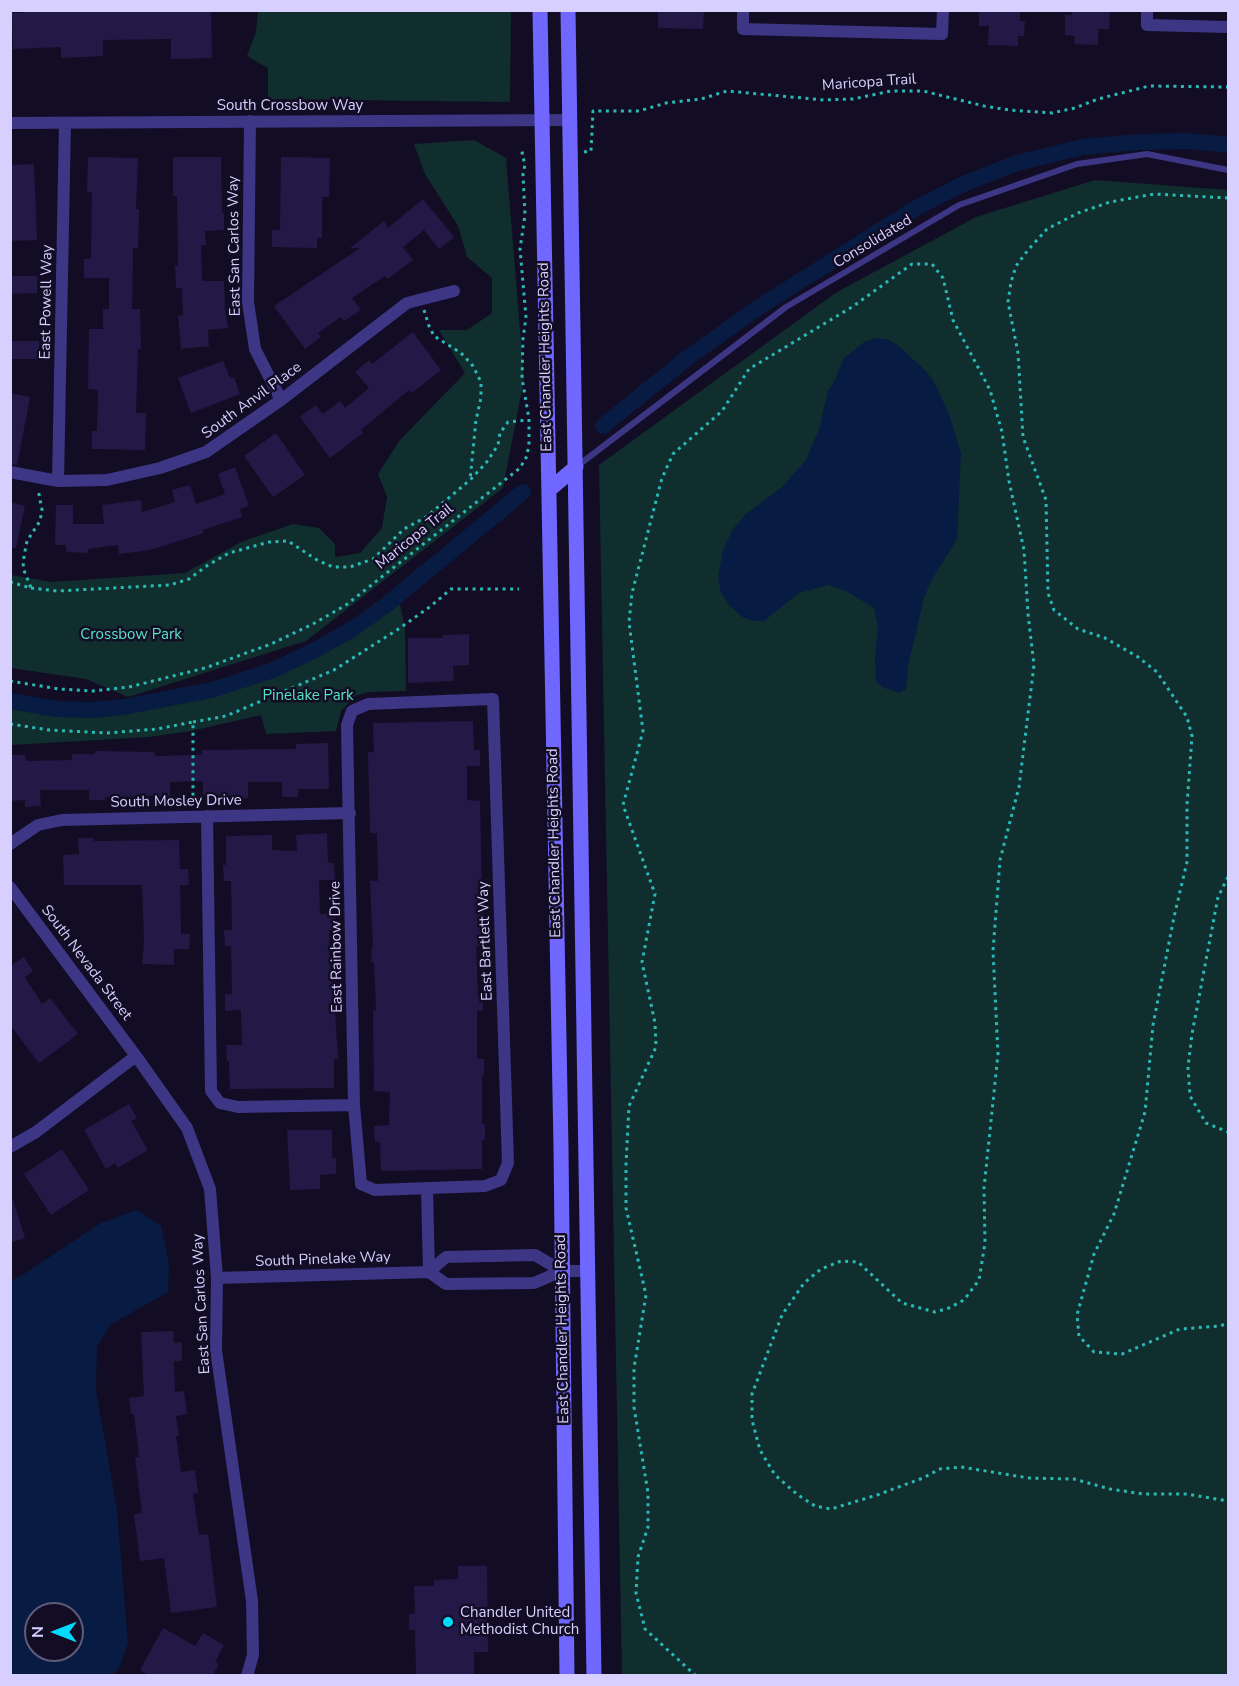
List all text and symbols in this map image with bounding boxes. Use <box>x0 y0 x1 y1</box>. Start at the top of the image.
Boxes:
street label: Maricopa Trail <box>821 71 917 95</box>
street label: South Crossbow Way <box>217 97 363 115</box>
street label: East San Carlos Way <box>225 176 245 316</box>
street label: Consolidated <box>830 211 916 273</box>
street label: East Powell Way <box>37 245 57 359</box>
street label: East Chandler Heights Road <box>535 262 557 452</box>
street label: South Anvil Place <box>199 359 305 443</box>
street label: Maricopa Trail <box>373 500 457 574</box>
park label: Crossbow Park <box>80 626 182 644</box>
park label: Pinelake Park <box>263 687 353 705</box>
street label: East Chandler Heights Road <box>544 748 566 938</box>
street label: South Mosley Drive <box>110 792 242 812</box>
street label: East Rainbow Drive <box>327 881 347 1013</box>
street label: East Bartlett Way <box>475 881 497 1001</box>
street label: South Nevada Street <box>37 902 135 1024</box>
street label: East San Carlos Way <box>189 1233 215 1375</box>
street label: East Chandler Heights Road <box>552 1234 574 1424</box>
street label: South Pinelake Way <box>255 1249 391 1271</box>
north arrow <box>24 1602 84 1662</box>
place label: Chandler United Methodist Church <box>460 1604 579 1639</box>
marker: Chandler United Methodist Church <box>441 1615 455 1629</box>
text: N <box>27 1626 49 1638</box>

